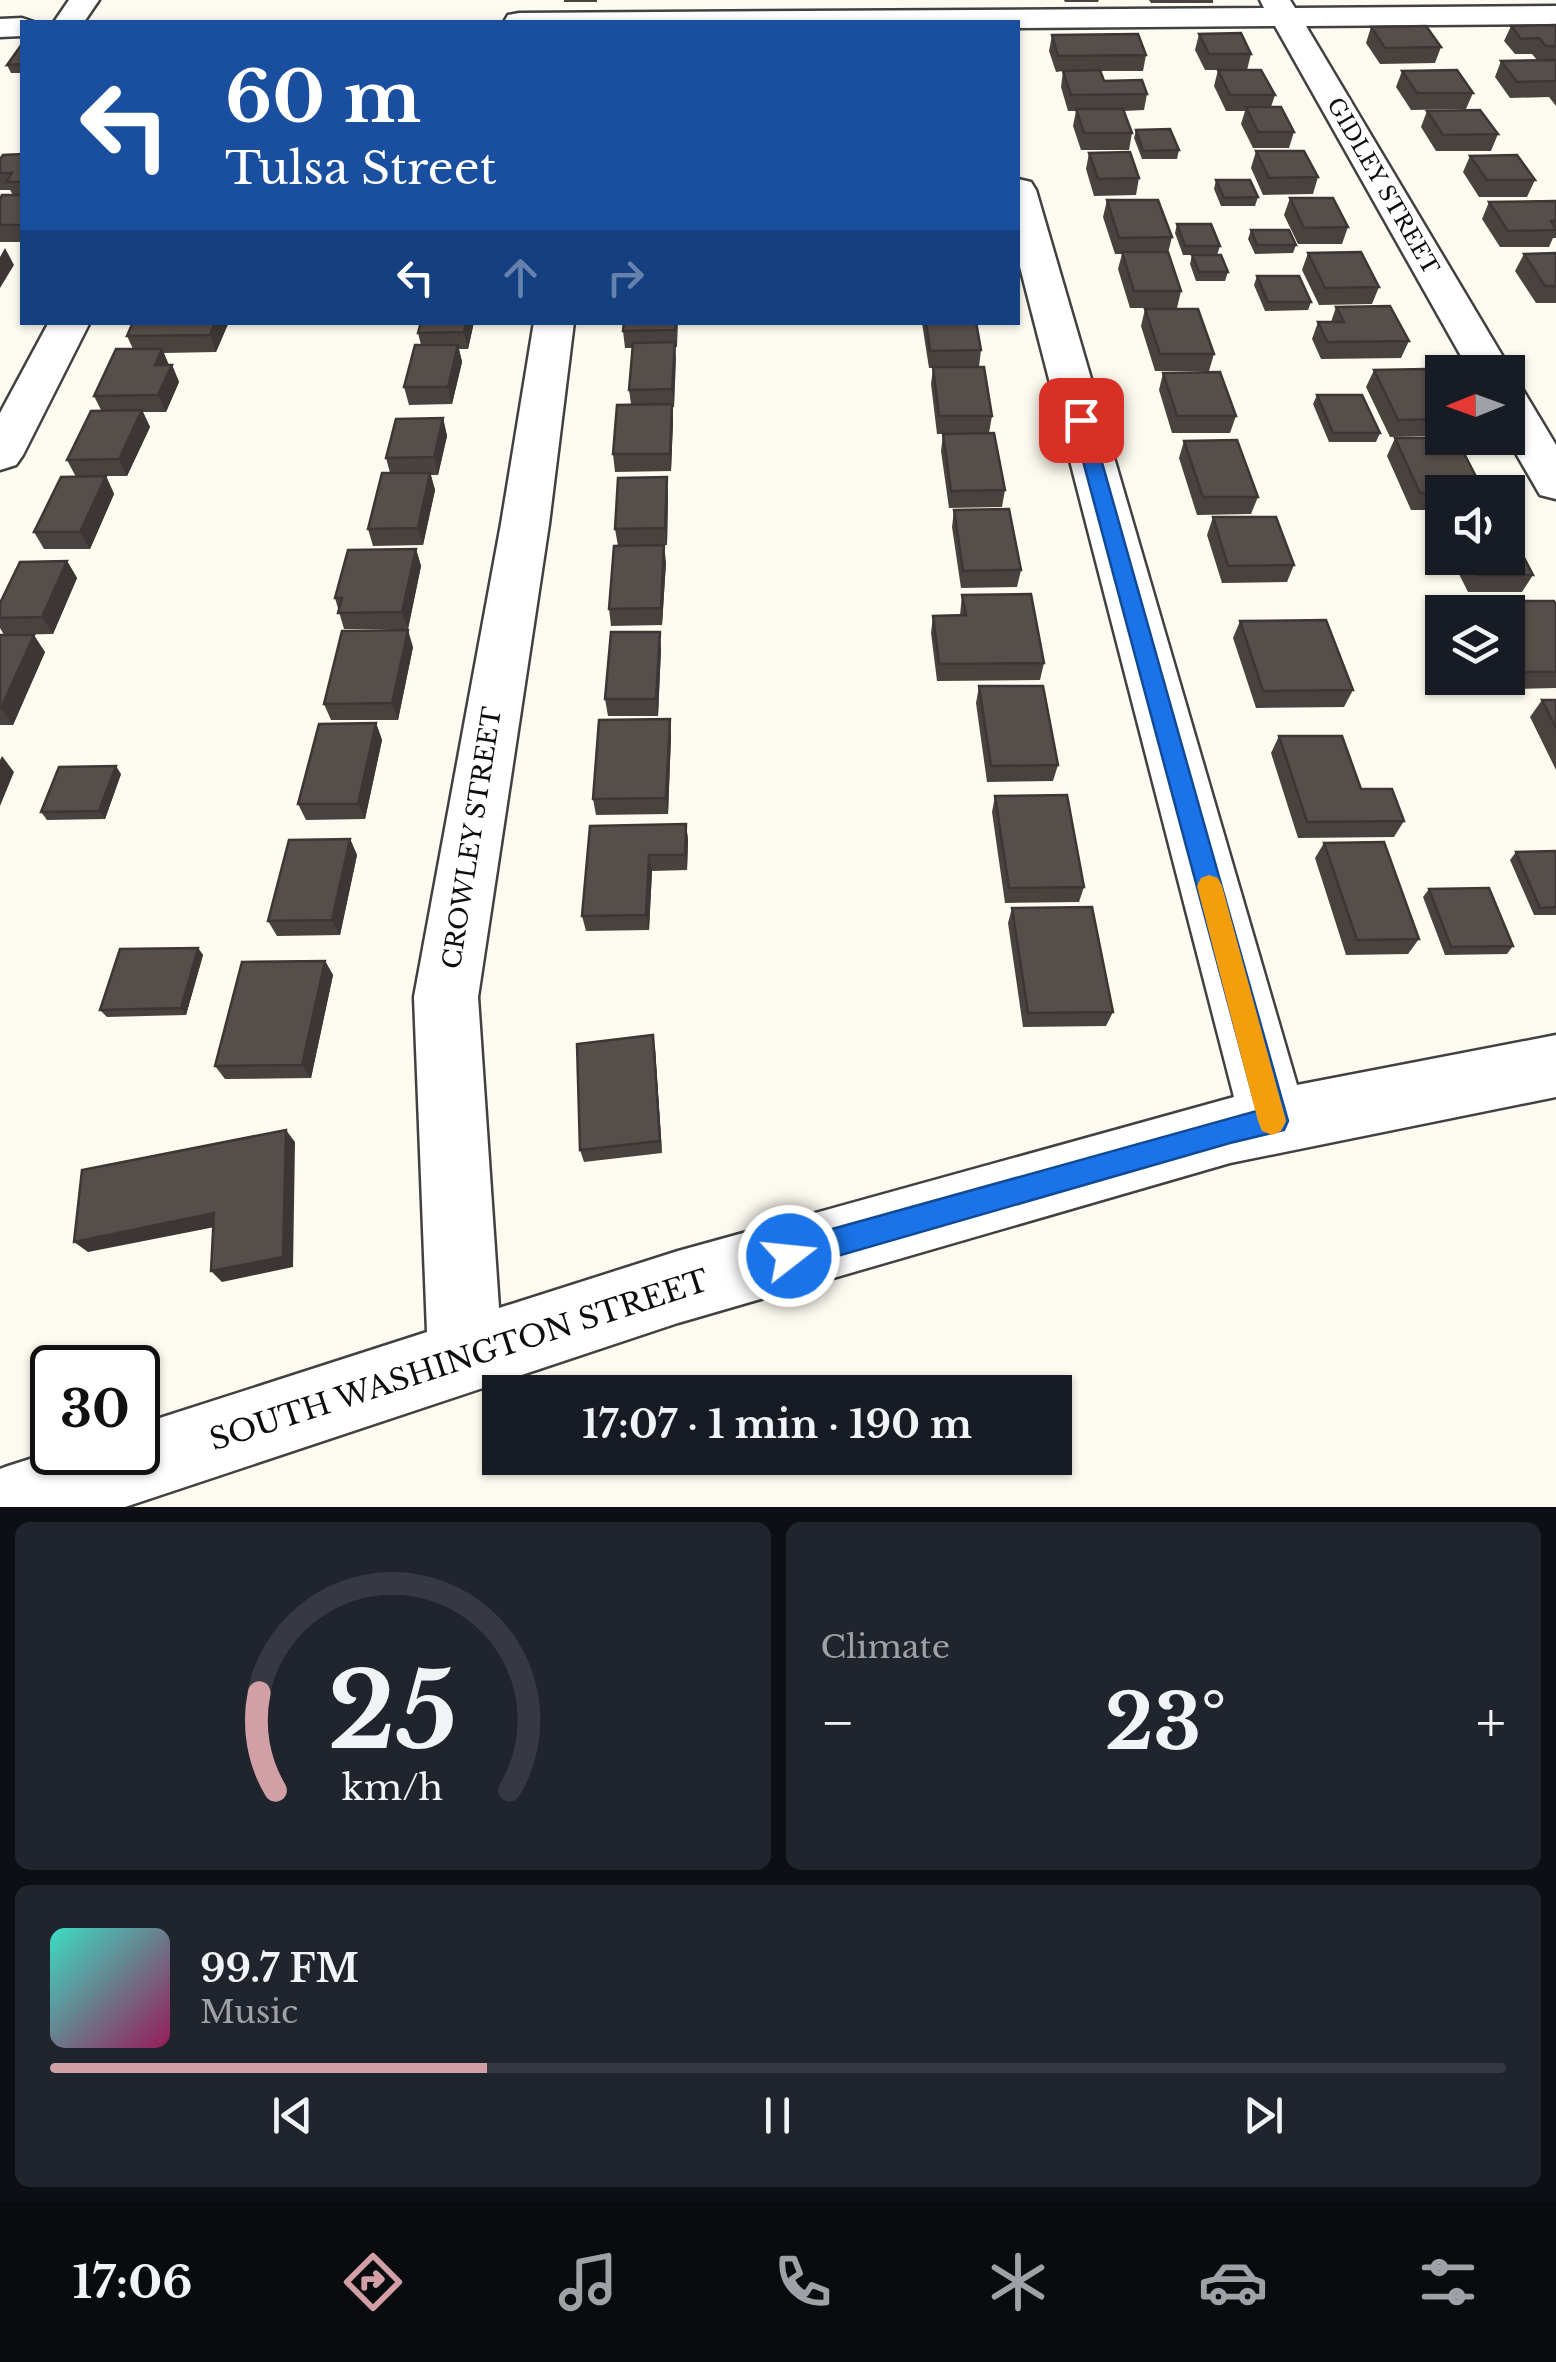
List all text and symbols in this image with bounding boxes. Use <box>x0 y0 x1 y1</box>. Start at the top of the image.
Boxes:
text: 60 m <box>225 54 421 141</box>
icon: left <box>60 60 190 190</box>
street label: GIDLEY STREET <box>1321 93 1445 279</box>
text: Tulsa Street <box>225 140 496 196</box>
icon: left <box>388 250 443 305</box>
icon: ahead <box>493 250 548 305</box>
icon: right <box>598 250 653 305</box>
north arrow <box>1425 355 1525 455</box>
map controls <box>1425 355 1525 695</box>
pin <box>1039 378 1124 463</box>
icon: arrive <box>1054 393 1109 448</box>
button: sound <box>1425 475 1525 575</box>
button: layers <box>1425 595 1525 695</box>
street label: CROWLEY STREET <box>436 705 508 971</box>
position arrow <box>737 1204 841 1308</box>
street label: SOUTH WASHINGTON STREET <box>205 1262 713 1458</box>
speed limit sign: 30 <box>30 1345 160 1475</box>
text: 17:07 · 1 min · 190 m <box>582 1401 972 1448</box>
text: Climate <box>821 1627 950 1667</box>
text: 25 <box>328 1647 458 1776</box>
text: 23° <box>1105 1676 1226 1769</box>
text: − <box>821 1689 855 1757</box>
text: + <box>1476 1689 1506 1757</box>
text: km/h <box>342 1765 443 1810</box>
text: 99.7 FM <box>200 1945 359 1992</box>
text: Music <box>200 1992 298 2032</box>
icon: previous <box>265 2088 320 2143</box>
icon: pause <box>750 2088 805 2143</box>
icon: next <box>1236 2088 1291 2143</box>
icon: directions <box>338 2247 408 2317</box>
icon: music <box>553 2247 623 2317</box>
icon: phone <box>768 2247 838 2317</box>
icon: climate <box>983 2247 1053 2317</box>
icon: car <box>1198 2247 1268 2317</box>
icon: filters <box>1413 2247 1483 2317</box>
text: 17:06 <box>73 2254 193 2310</box>

